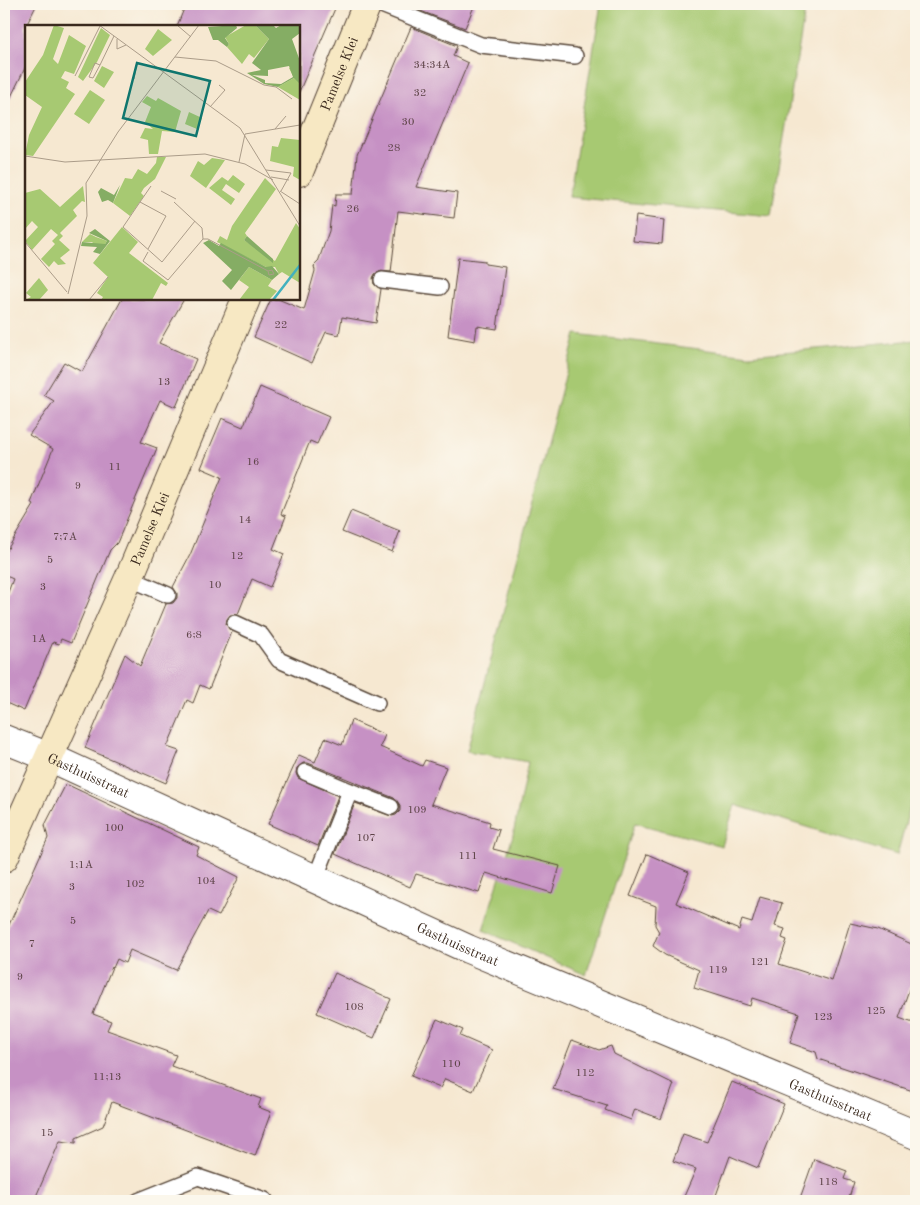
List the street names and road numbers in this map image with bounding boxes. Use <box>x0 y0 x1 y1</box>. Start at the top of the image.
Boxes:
street label: Pamelse Klei <box>319 35 361 113</box>
street label: Pamelse Klei <box>129 490 172 568</box>
street label: Gasthuisstraat <box>45 751 131 801</box>
street label: Gasthuisstraat <box>414 920 501 969</box>
street label: Gasthuisstraat <box>787 1077 874 1124</box>

